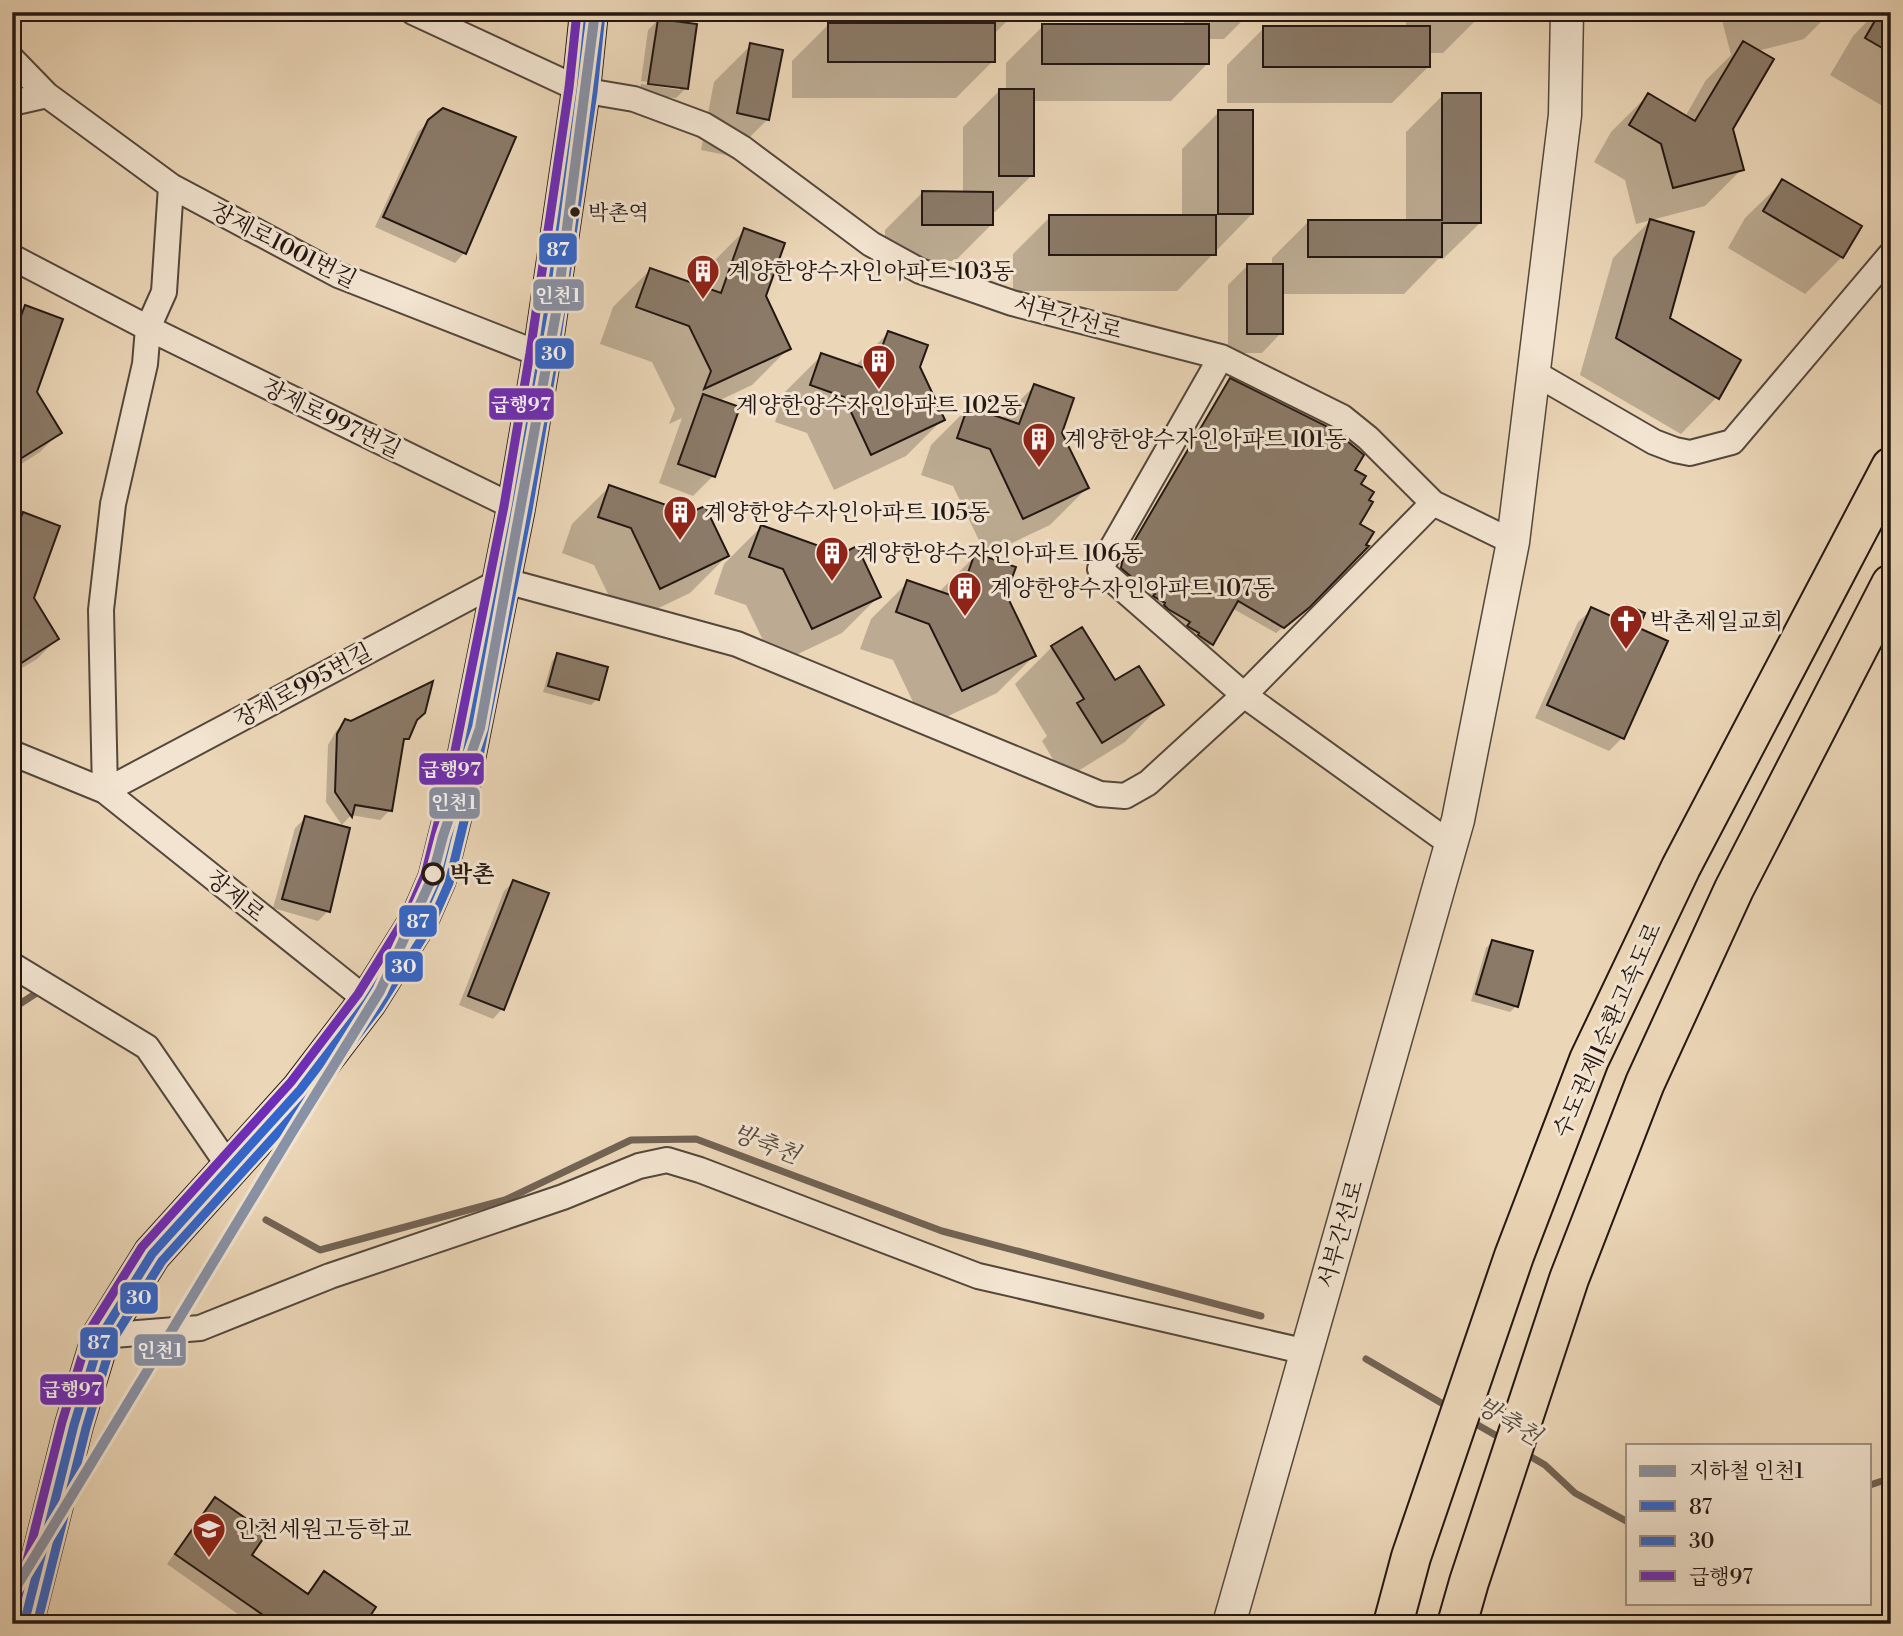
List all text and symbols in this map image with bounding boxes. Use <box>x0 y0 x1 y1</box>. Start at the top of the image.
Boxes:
street label: 장제로1001번길 <box>206 197 361 295</box>
place label: 박촌역 <box>588 201 649 227</box>
marker: 박촌역 <box>568 205 582 219</box>
line badge: 87 <box>538 232 578 266</box>
text: 87 <box>547 238 569 262</box>
building icon: 계양한양수자인아파트 103동 <box>684 252 722 301</box>
place label: 계양한양수자인아파트 103동 <box>728 258 1014 286</box>
line badge: 인천1 <box>532 278 585 312</box>
text: 인천1 <box>535 284 581 308</box>
street label: 서부간선로 <box>1010 290 1125 346</box>
line badge: 30 <box>534 337 575 370</box>
text: 30 <box>541 342 567 366</box>
building icon: 계양한양수자인아파트 102동 <box>860 342 898 391</box>
street label: 장제로997번길 <box>258 373 405 464</box>
line badge: 급행97 <box>488 387 555 421</box>
place label: 계양한양수자인아파트 102동 <box>736 392 1022 420</box>
text: 급행97 <box>491 393 551 417</box>
building icon: 계양한양수자인아파트 101동 <box>1020 420 1058 469</box>
place label: 계양한양수자인아파트 101동 <box>1064 426 1347 454</box>
building icon: 계양한양수자인아파트 105동 <box>661 493 699 542</box>
place label: 계양한양수자인아파트 105동 <box>704 499 990 527</box>
building icon: 계양한양수자인아파트 106동 <box>813 534 851 583</box>
place label: 계양한양수자인아파트 106동 <box>856 540 1144 568</box>
building icon: 계양한양수자인아파트 107동 <box>946 569 984 618</box>
place label: 계양한양수자인아파트 107동 <box>990 575 1275 603</box>
church icon: 박촌제일교회 <box>1607 602 1645 651</box>
place label: 박촌제일교회 <box>1650 608 1783 636</box>
street label: 장제로995번길 <box>230 638 377 734</box>
line badge: 급행97 <box>418 752 485 786</box>
text: 급행97 <box>421 758 481 782</box>
line badge: 인천1 <box>428 786 481 820</box>
text: 인천1 <box>431 791 477 815</box>
place label: 박촌 <box>450 861 494 889</box>
marker: 박촌 <box>422 863 444 885</box>
street label: 장제로 <box>201 865 270 929</box>
line badge: 87 <box>398 904 438 938</box>
text: 87 <box>407 910 429 934</box>
street label: 수도권제1순환고속도로 <box>1548 919 1668 1142</box>
line badge: 30 <box>384 950 424 983</box>
text: 30 <box>391 955 417 979</box>
water label: 방축천 <box>728 1118 805 1172</box>
street label: 서부간선로 <box>1312 1177 1370 1292</box>
line badge: 30 <box>119 1281 159 1315</box>
text: 30 <box>126 1286 152 1310</box>
line badge: 87 <box>79 1326 119 1359</box>
text: 87 <box>88 1331 110 1355</box>
line badge: 인천1 <box>133 1333 187 1367</box>
text: 인천1 <box>137 1339 183 1363</box>
line badge: 급행97 <box>39 1373 105 1406</box>
text: 급행97 <box>42 1378 102 1402</box>
water label: 방축천 <box>1471 1391 1548 1454</box>
legend <box>1626 1444 1871 1604</box>
text: 지하철 인천1 <box>1689 1459 1804 1485</box>
text: 87 <box>1689 1495 1713 1521</box>
school or university icon: 인천세원고등학교 <box>190 1510 228 1559</box>
place label: 인천세원고등학교 <box>234 1516 412 1544</box>
text: 30 <box>1689 1529 1715 1555</box>
text: 급행97 <box>1689 1565 1753 1591</box>

